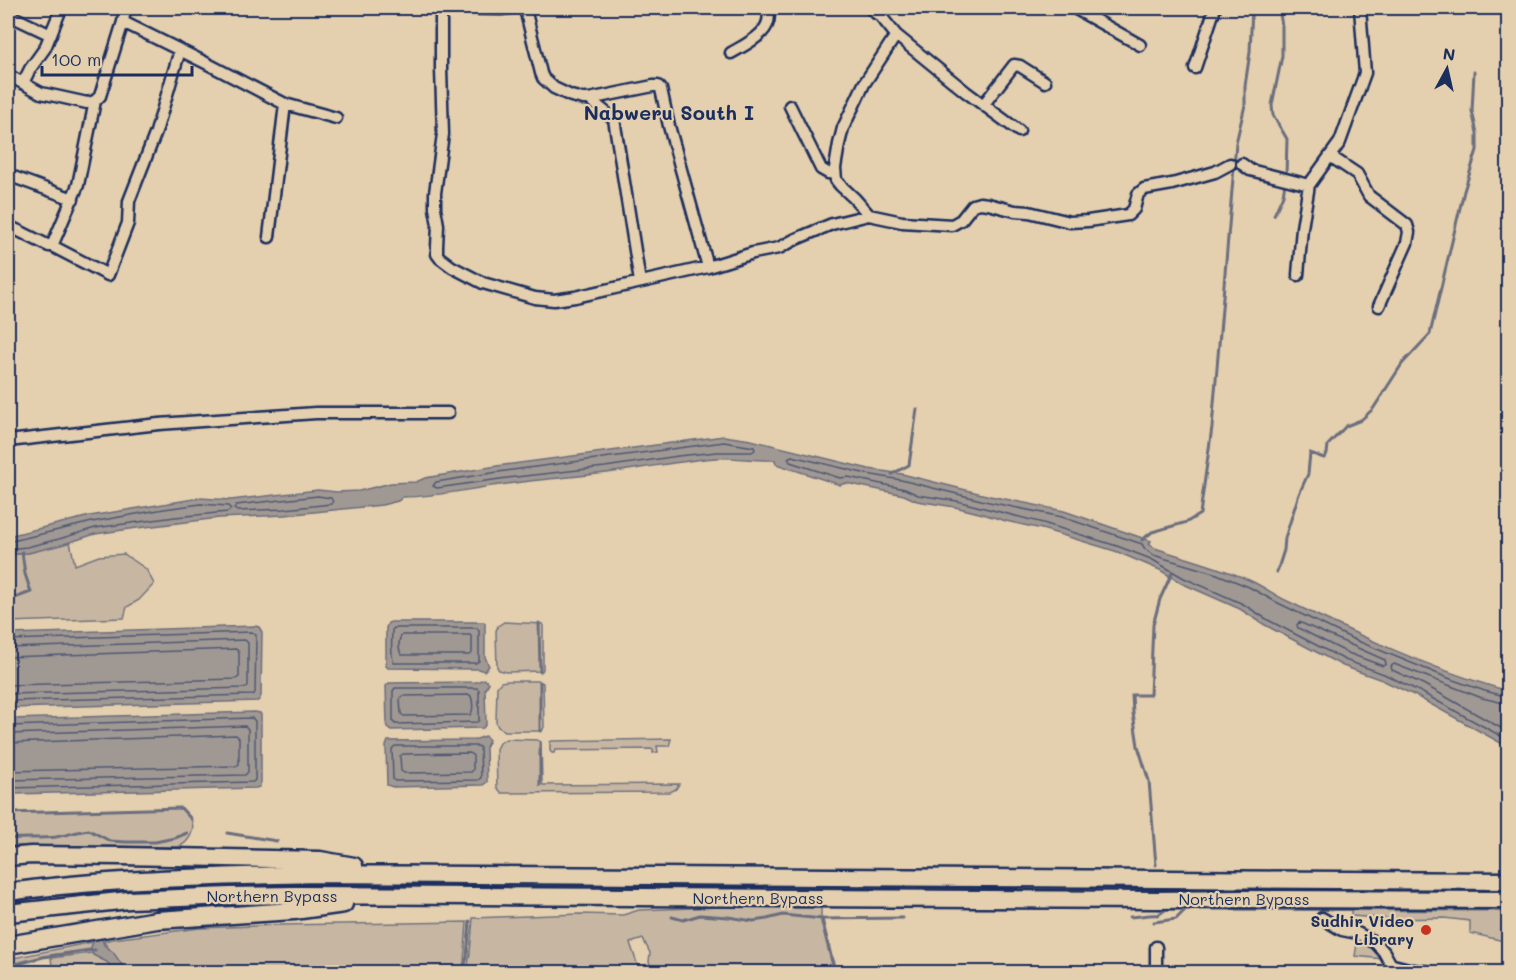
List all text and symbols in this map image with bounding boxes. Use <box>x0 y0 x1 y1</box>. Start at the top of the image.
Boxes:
scale bar <box>42 39 192 77</box>
north arrow <box>1417 39 1477 99</box>
text: N <box>1442 42 1457 65</box>
text: 100 m <box>51 47 101 71</box>
district label: Nabweru South I <box>584 99 754 125</box>
street label: Northern Bypass <box>207 885 338 906</box>
street label: Northern Bypass <box>693 887 824 908</box>
street label: Northern Bypass <box>1179 888 1310 909</box>
place label: Sudhir Video Library <box>1311 910 1414 949</box>
marker: Sudhir Video Library <box>1419 923 1433 937</box>

